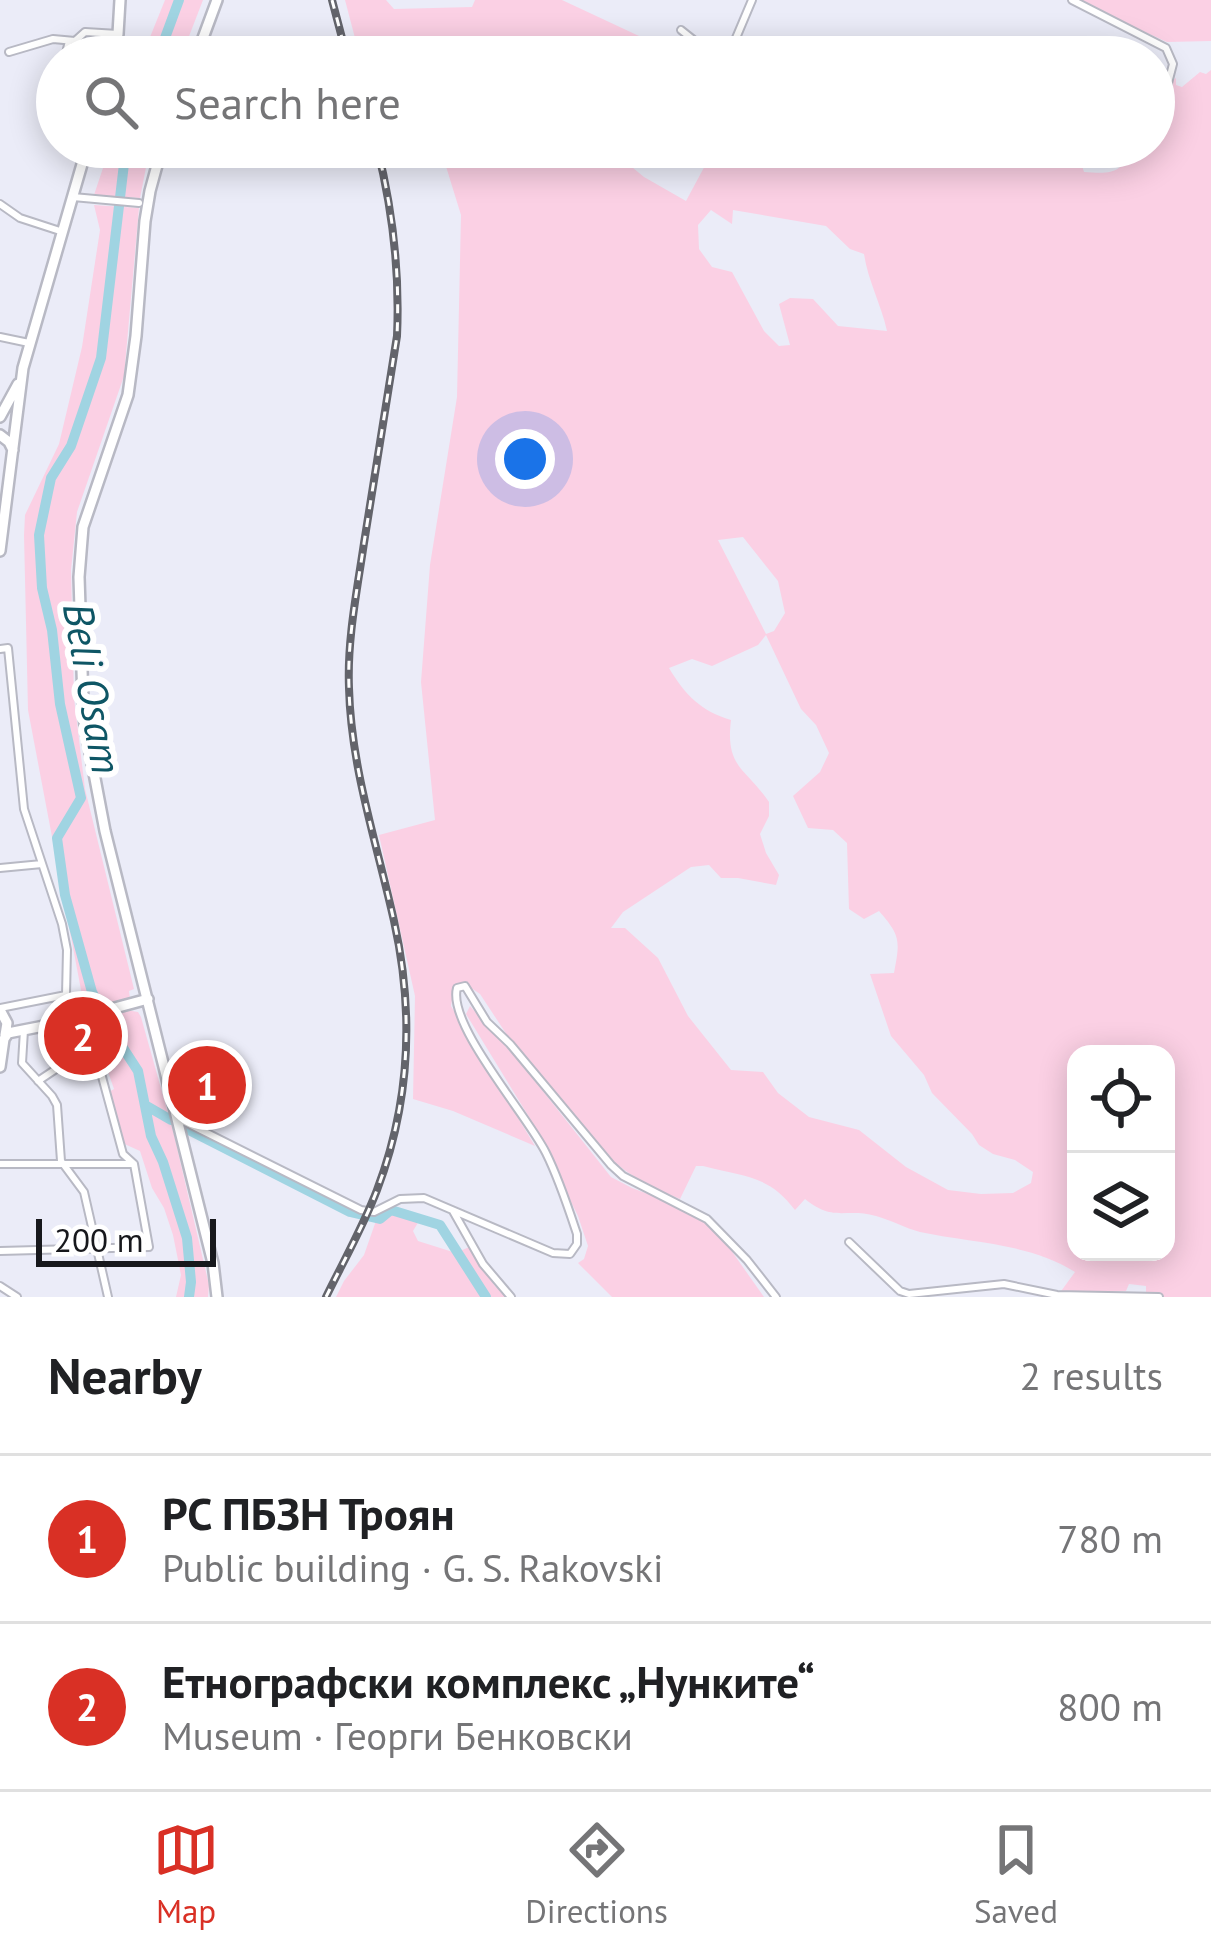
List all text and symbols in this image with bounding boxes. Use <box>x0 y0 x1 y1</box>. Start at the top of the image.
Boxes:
search box <box>36 36 1175 168</box>
icon: search <box>78 69 144 135</box>
text: Search here <box>174 73 401 131</box>
your location <box>495 429 555 489</box>
water label: Beli Osam <box>51 598 135 778</box>
pin: 2 <box>44 991 122 1081</box>
pin: 1 <box>168 1040 246 1130</box>
map controls <box>1067 1045 1175 1261</box>
button: locate <box>1067 1045 1175 1153</box>
button: layers <box>1067 1153 1175 1261</box>
scale bar <box>36 1213 216 1266</box>
text: 200 m <box>54 1218 144 1261</box>
text: Nearby <box>48 1342 202 1408</box>
text: 2 results <box>1020 1350 1163 1401</box>
text: РС ПБЗН Троян <box>162 1484 455 1542</box>
text: 1 <box>76 1513 98 1564</box>
text: 780 m <box>1057 1513 1163 1564</box>
text: Public building · G. S. Rakovski <box>162 1542 663 1593</box>
text: Етнографски комплекс „Нунките“ <box>162 1652 815 1710</box>
text: 2 <box>76 1681 98 1732</box>
text: 800 m <box>1057 1681 1163 1732</box>
text: Museum · Георги Бенковски <box>162 1710 633 1761</box>
tab: Map <box>153 1817 219 1932</box>
tab: Directions <box>525 1817 668 1932</box>
tab: Saved <box>974 1817 1058 1932</box>

